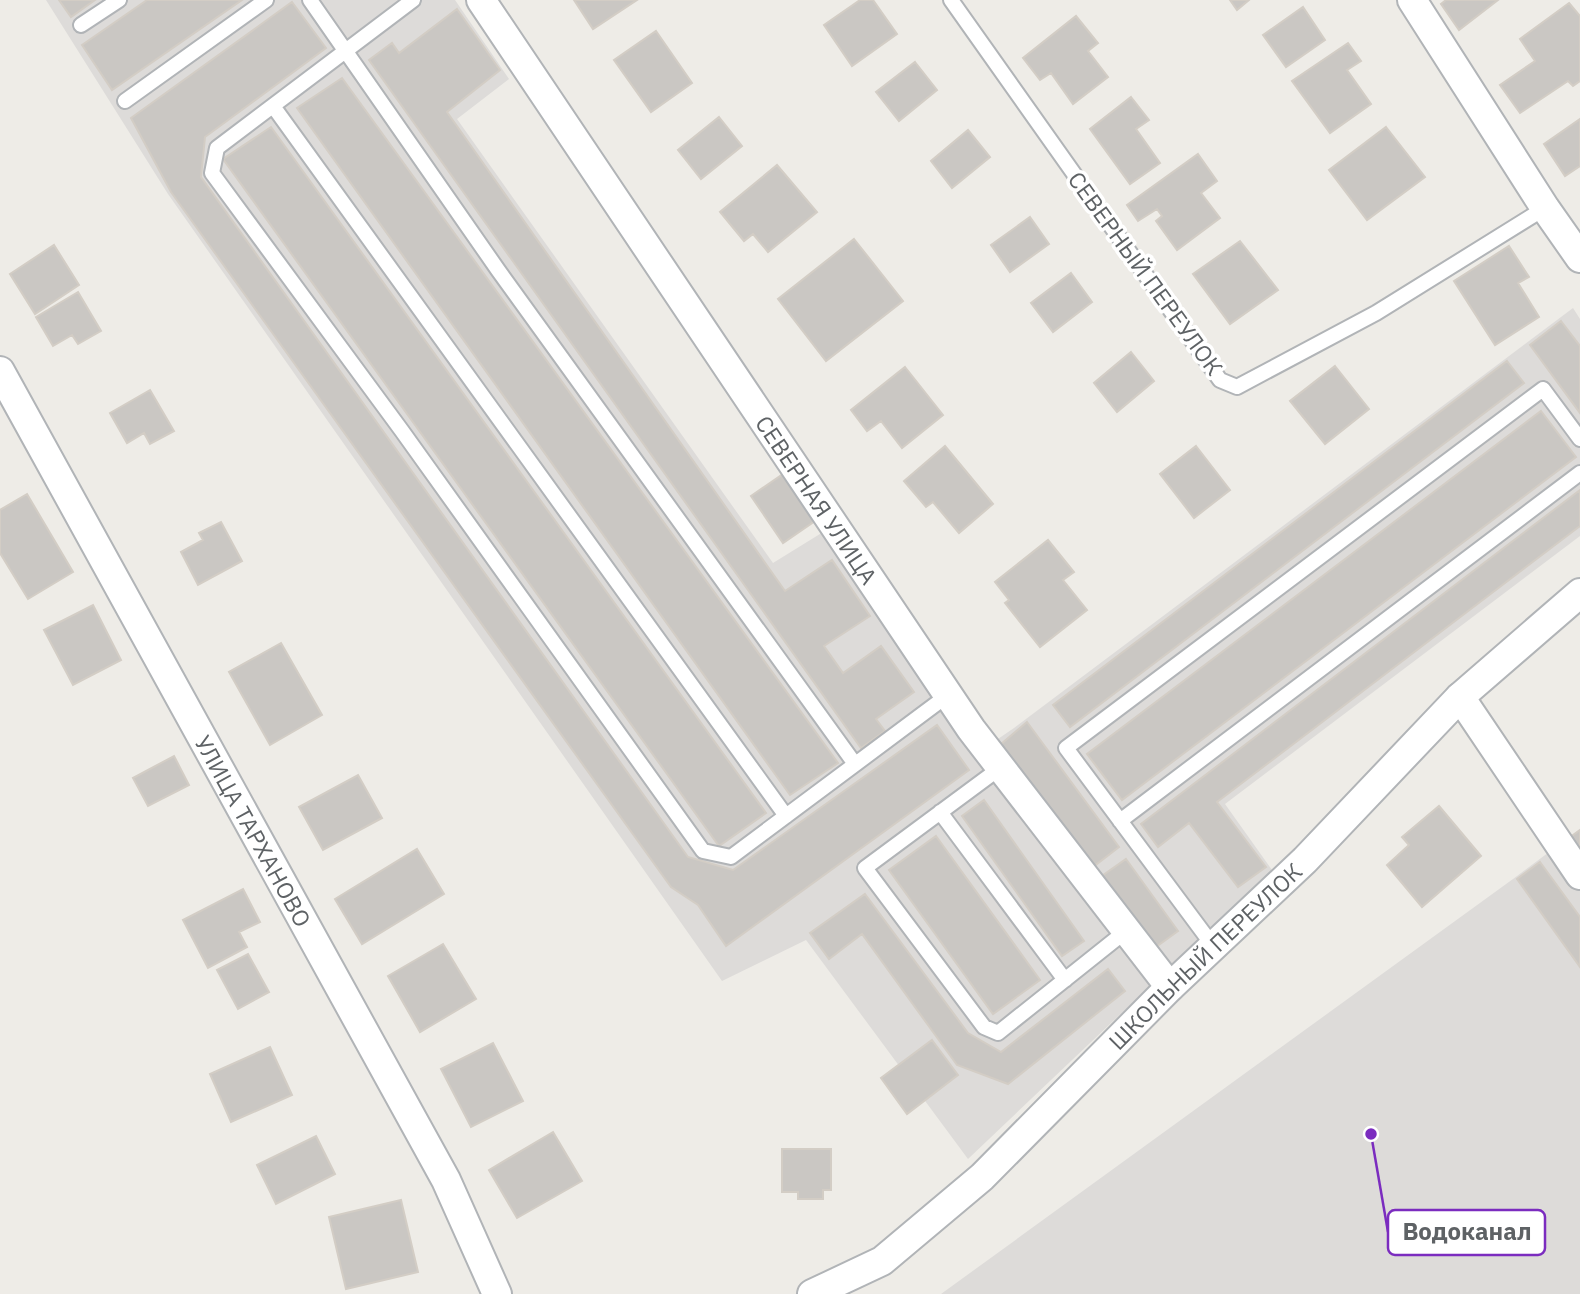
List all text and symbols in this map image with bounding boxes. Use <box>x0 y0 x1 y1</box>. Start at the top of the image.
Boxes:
street label: СЕВЕРНЫЙ ПЕРЕУЛОК <box>1062 165 1230 381</box>
street label: СЕВЕРНАЯ УЛИЦА <box>749 409 884 590</box>
street label: УЛИЦА ТАРХАНОВО <box>189 730 318 932</box>
street label: ШКОЛЬНЫЙ ПЕРЕУЛОК <box>1102 856 1308 1056</box>
callout: Водоканал <box>1388 1210 1545 1255</box>
text: Водоканал <box>1402 1215 1532 1247</box>

